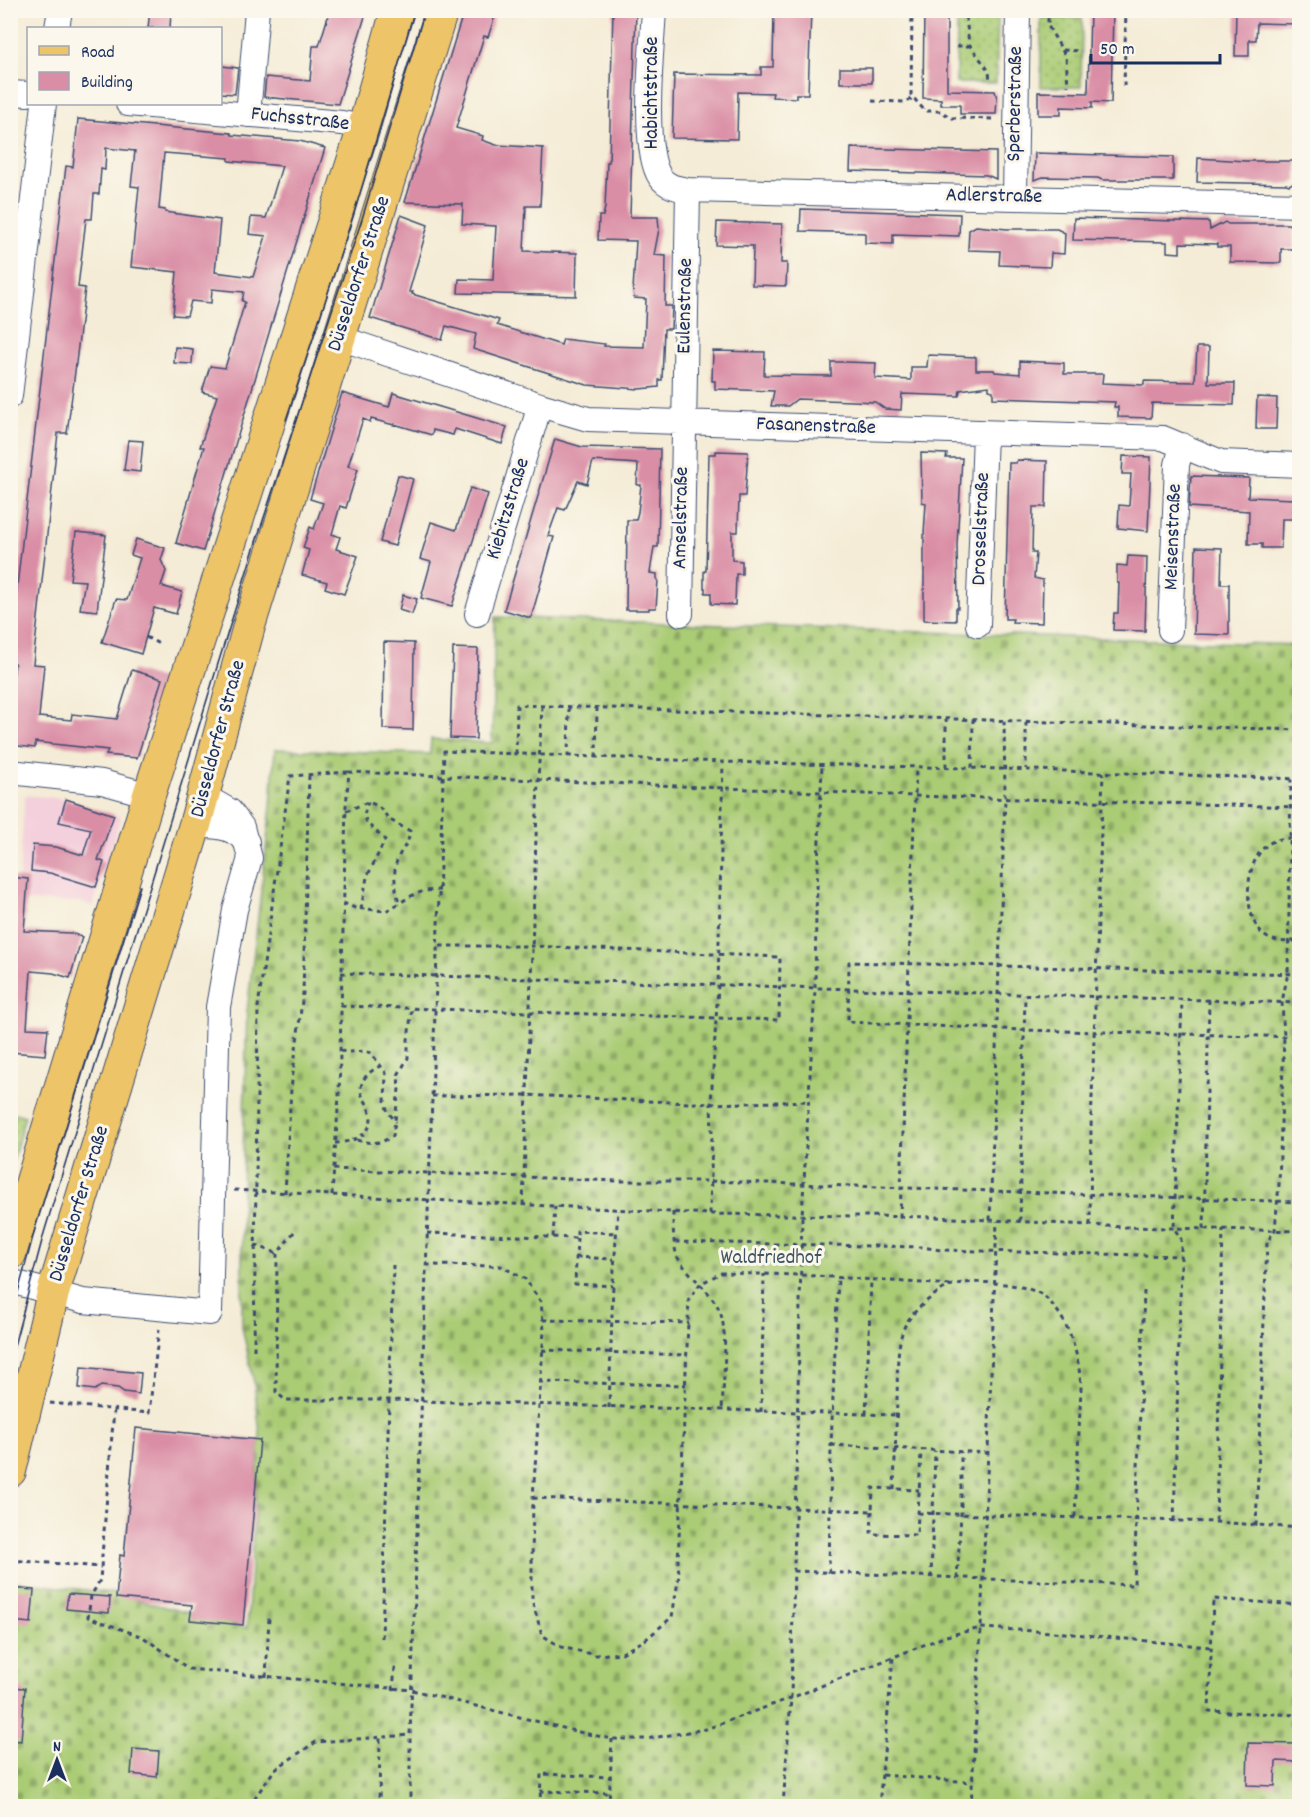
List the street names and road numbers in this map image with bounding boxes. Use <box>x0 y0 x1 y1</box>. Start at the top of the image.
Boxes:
street label: Habichtstraße <box>638 37 668 149</box>
street label: Sperberstraße <box>1000 46 1032 162</box>
street label: Fuchsstraße <box>249 100 351 140</box>
street label: Adlerstraße <box>945 181 1043 213</box>
street label: Düsseldorfer Straße <box>321 192 399 356</box>
street label: Eulenstraße <box>670 258 702 354</box>
street label: Fasanenstraße <box>756 410 876 444</box>
street label: Kiebitzstraße <box>479 454 539 564</box>
street label: Amselstraße <box>666 467 698 569</box>
street label: Drosselstraße <box>965 472 999 586</box>
street label: Meisenstraße <box>1157 483 1191 591</box>
street label: Düsseldorfer Straße <box>184 657 254 821</box>
street label: Düsseldorfer Straße <box>42 1122 118 1286</box>

